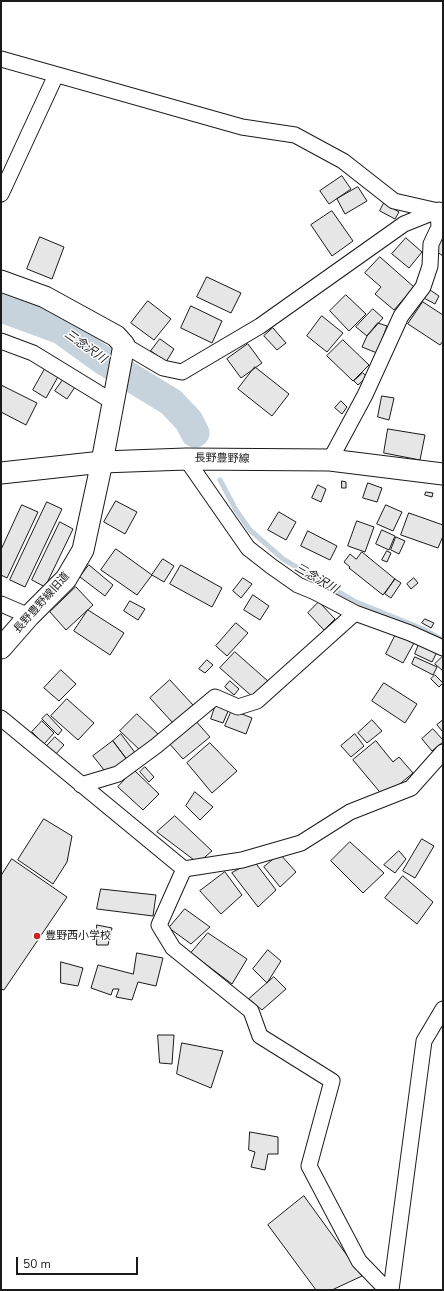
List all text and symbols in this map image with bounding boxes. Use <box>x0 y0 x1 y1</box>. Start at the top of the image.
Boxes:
water label: 三念沢川 <box>61 327 109 367</box>
street label: 長野豊野線 <box>194 452 250 466</box>
water label: 三念沢川 <box>292 561 340 597</box>
street label: 長野豊野線旧道 <box>11 570 73 636</box>
place label: 豊野西小学校 <box>45 929 111 943</box>
marker: 豊野西小学校 <box>32 931 42 941</box>
scale bar <box>18 1249 140 1275</box>
text: 50 m <box>23 1256 51 1272</box>

